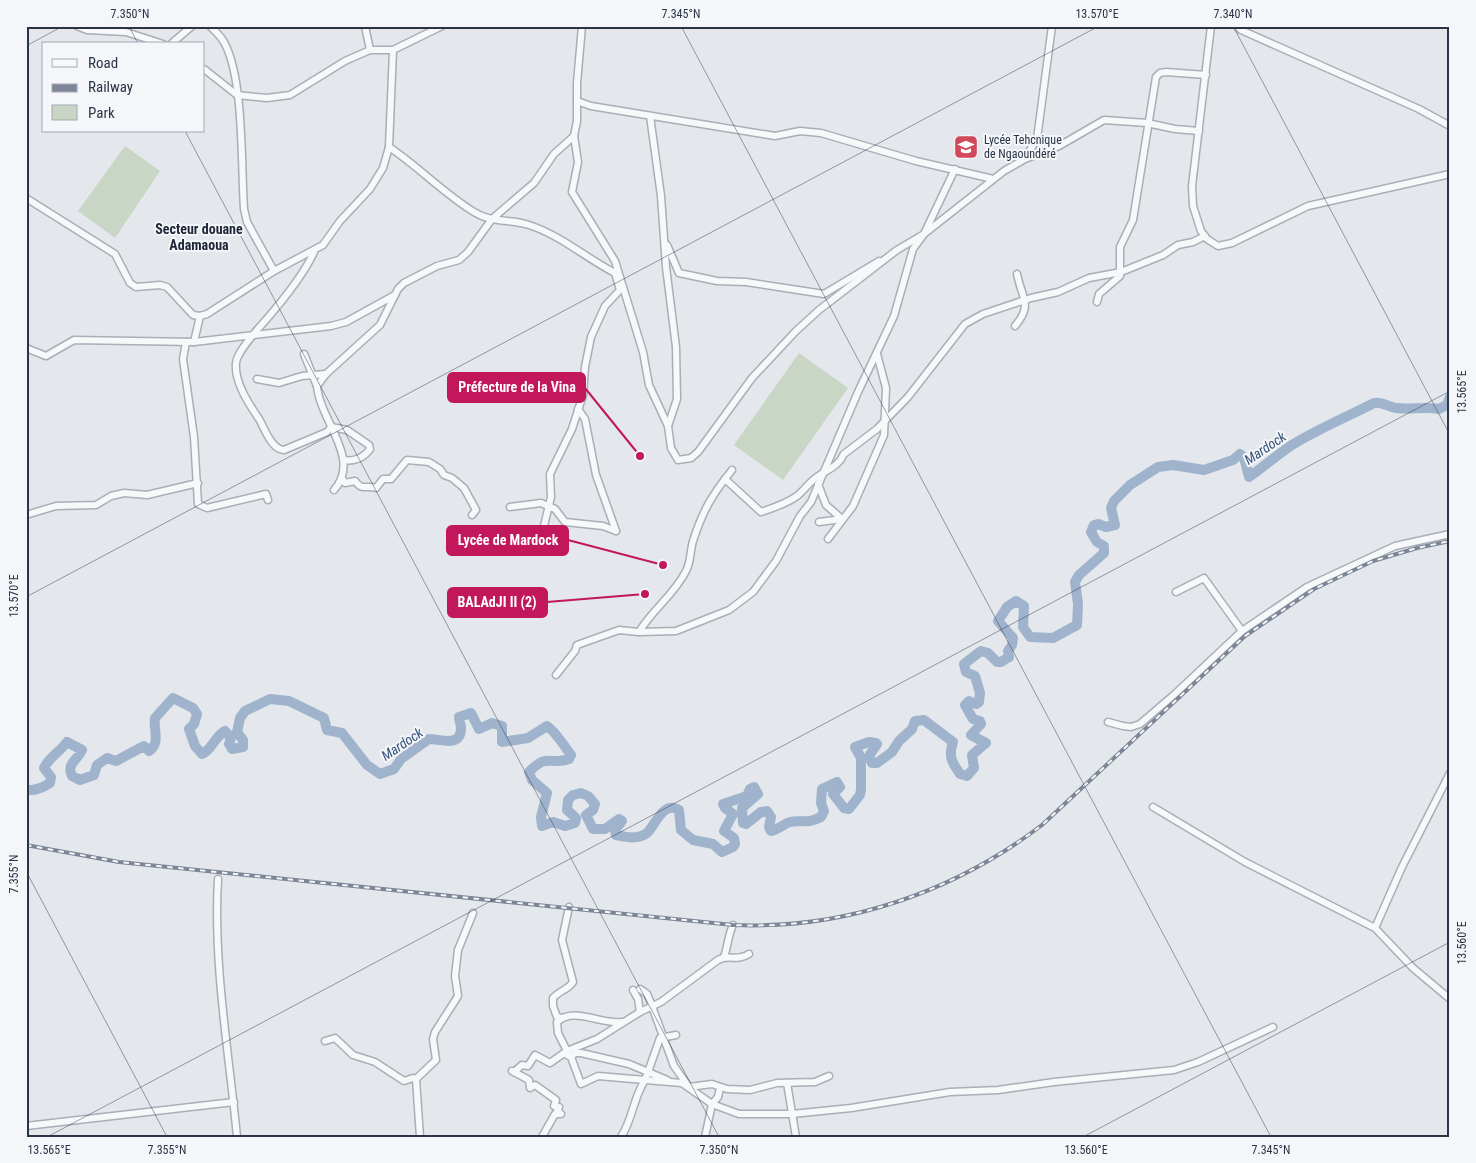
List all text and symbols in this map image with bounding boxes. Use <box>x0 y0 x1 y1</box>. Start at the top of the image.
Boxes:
text: 7.350°N <box>111 7 149 21</box>
text: 7.345°N <box>662 7 700 21</box>
text: 13.570°E <box>1075 7 1119 21</box>
text: 7.340°N <box>1214 7 1252 21</box>
legend <box>42 42 205 132</box>
text: Road <box>88 54 118 72</box>
text: Railway <box>88 78 133 96</box>
text: Park <box>88 104 115 122</box>
place label: Lycée Tehcnique de Ngaoundéré <box>984 133 1062 161</box>
school or university icon: Lycée Tehcnique de Ngaoundéré <box>953 134 979 160</box>
district label: Secteur douane Adamaoua <box>155 221 243 253</box>
text: 13.565°E <box>1455 370 1469 414</box>
callout: Préfecture de la Vina <box>448 373 585 402</box>
text: Préfecture de la Vina <box>458 379 576 395</box>
water label: Mardock <box>1241 428 1290 468</box>
callout: Lycée de Mardock <box>447 526 568 555</box>
text: Lycée de Mardock <box>458 532 559 548</box>
text: 13.570°E <box>7 574 21 618</box>
callout: BALAdJI II (2) <box>448 588 547 617</box>
text: BALAdJI II (2) <box>457 594 537 611</box>
water label: Mardock <box>378 724 427 764</box>
text: 7.355°N <box>7 855 21 893</box>
text: 13.560°E <box>1455 921 1469 965</box>
text: 13.565°E <box>27 1143 71 1157</box>
text: 7.355°N <box>148 1143 186 1157</box>
text: 7.350°N <box>700 1143 738 1157</box>
text: 13.560°E <box>1064 1143 1108 1157</box>
text: 7.345°N <box>1252 1143 1290 1157</box>

